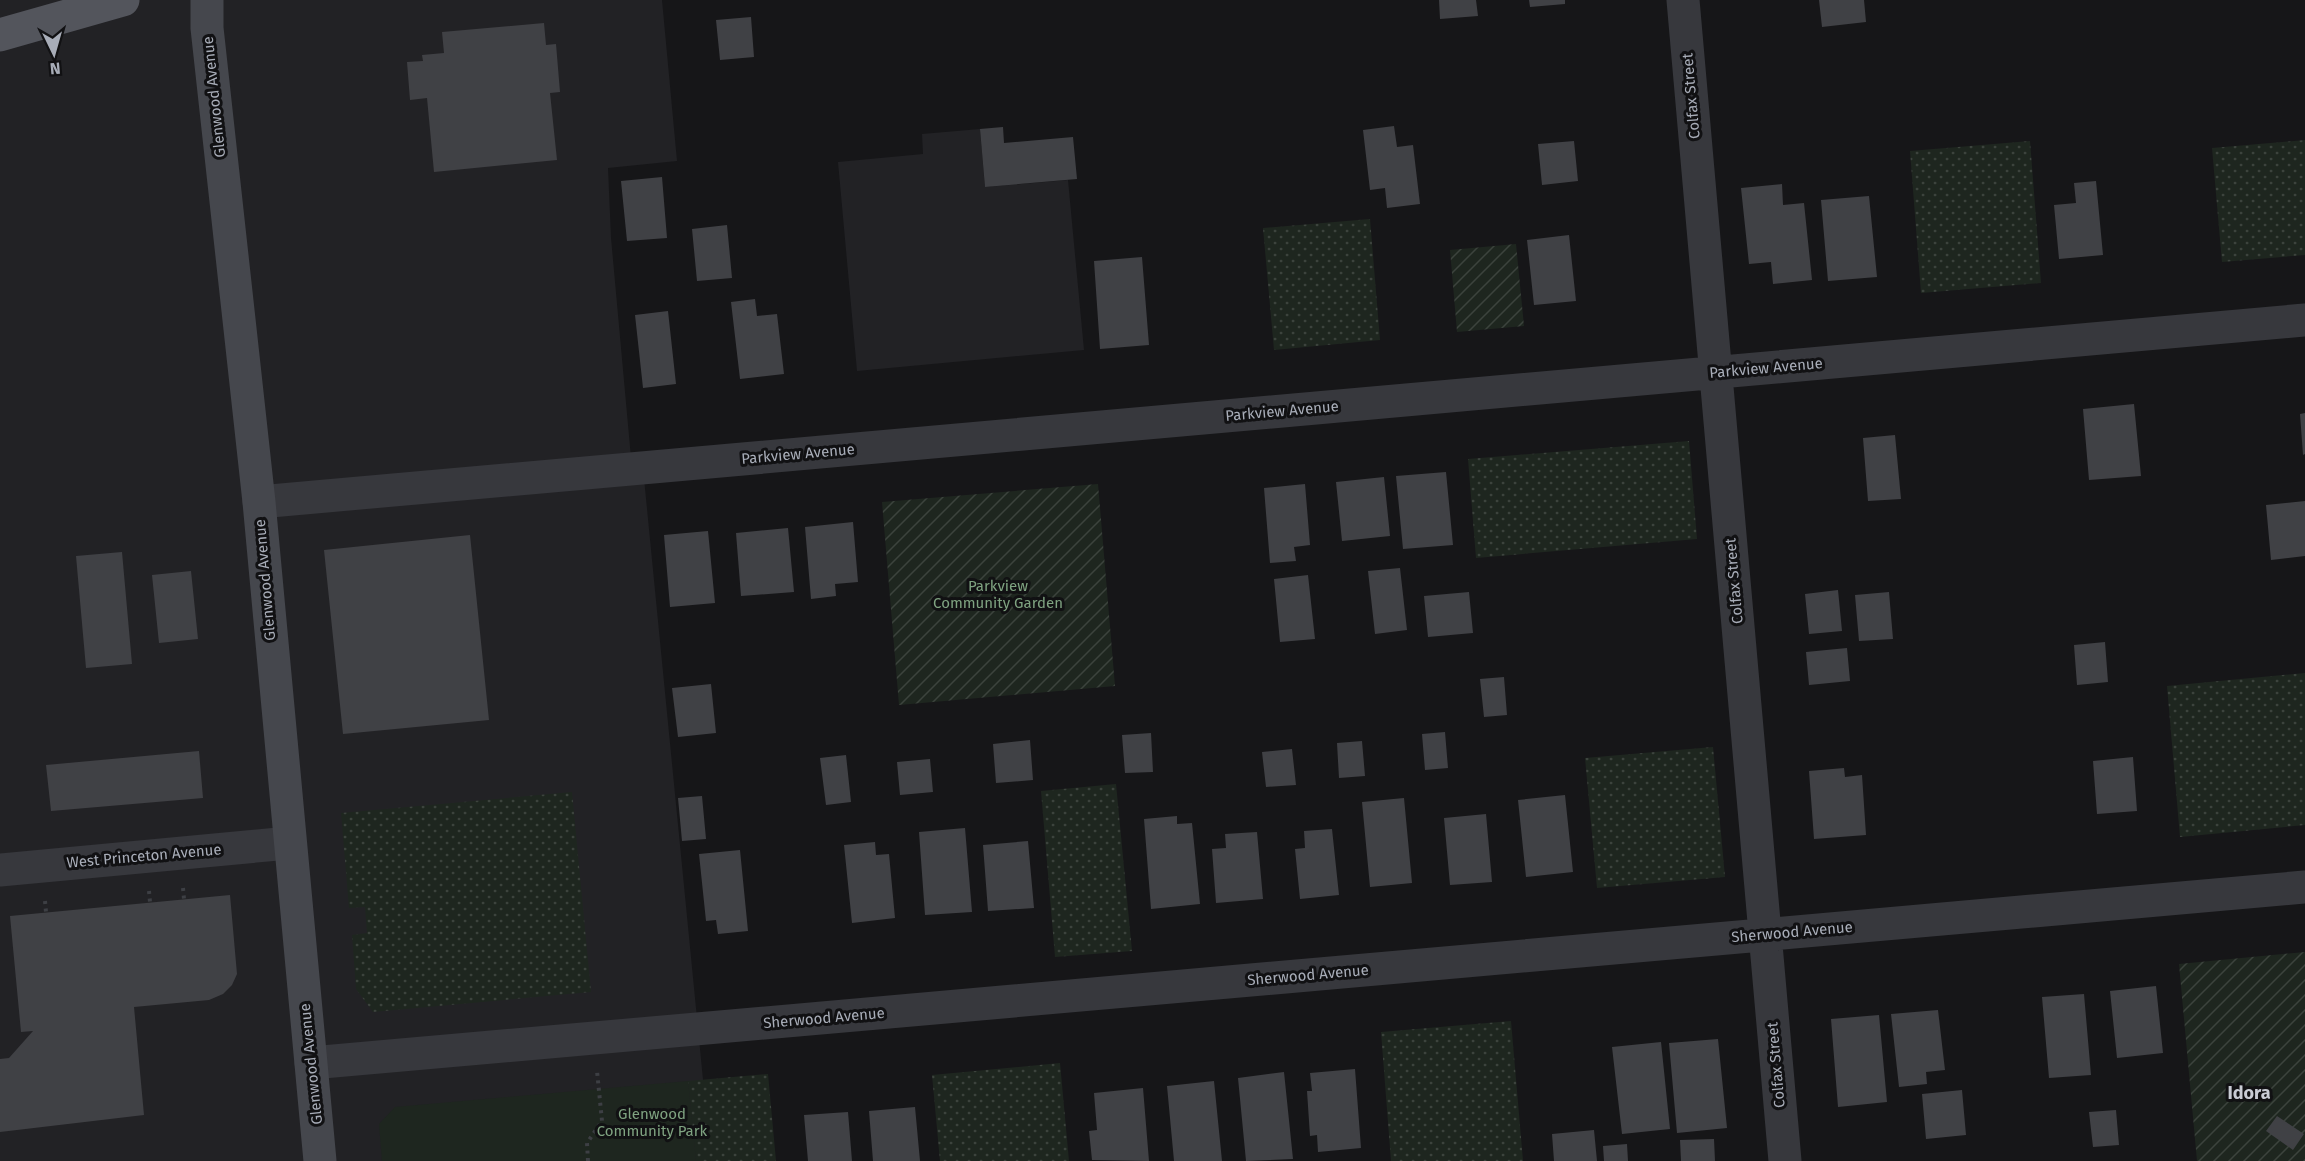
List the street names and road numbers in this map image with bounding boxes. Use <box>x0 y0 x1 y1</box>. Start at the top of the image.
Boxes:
street label: Glenwood Avenue <box>199 36 229 158</box>
street label: Colfax Street <box>1678 52 1704 140</box>
street label: Parkview Avenue <box>1709 354 1823 382</box>
street label: Parkview Avenue <box>1225 397 1339 425</box>
street label: Parkview Avenue <box>741 440 855 468</box>
street label: Glenwood Avenue <box>251 519 279 641</box>
street label: Colfax Street <box>1721 537 1747 625</box>
street label: West Princeton Avenue <box>66 840 222 872</box>
street label: Sherwood Avenue <box>1730 918 1854 946</box>
street label: Sherwood Avenue <box>1246 961 1370 989</box>
street label: Glenwood Avenue <box>296 1003 326 1125</box>
street label: Sherwood Avenue <box>762 1004 886 1032</box>
street label: Colfax Street <box>1763 1021 1789 1109</box>

